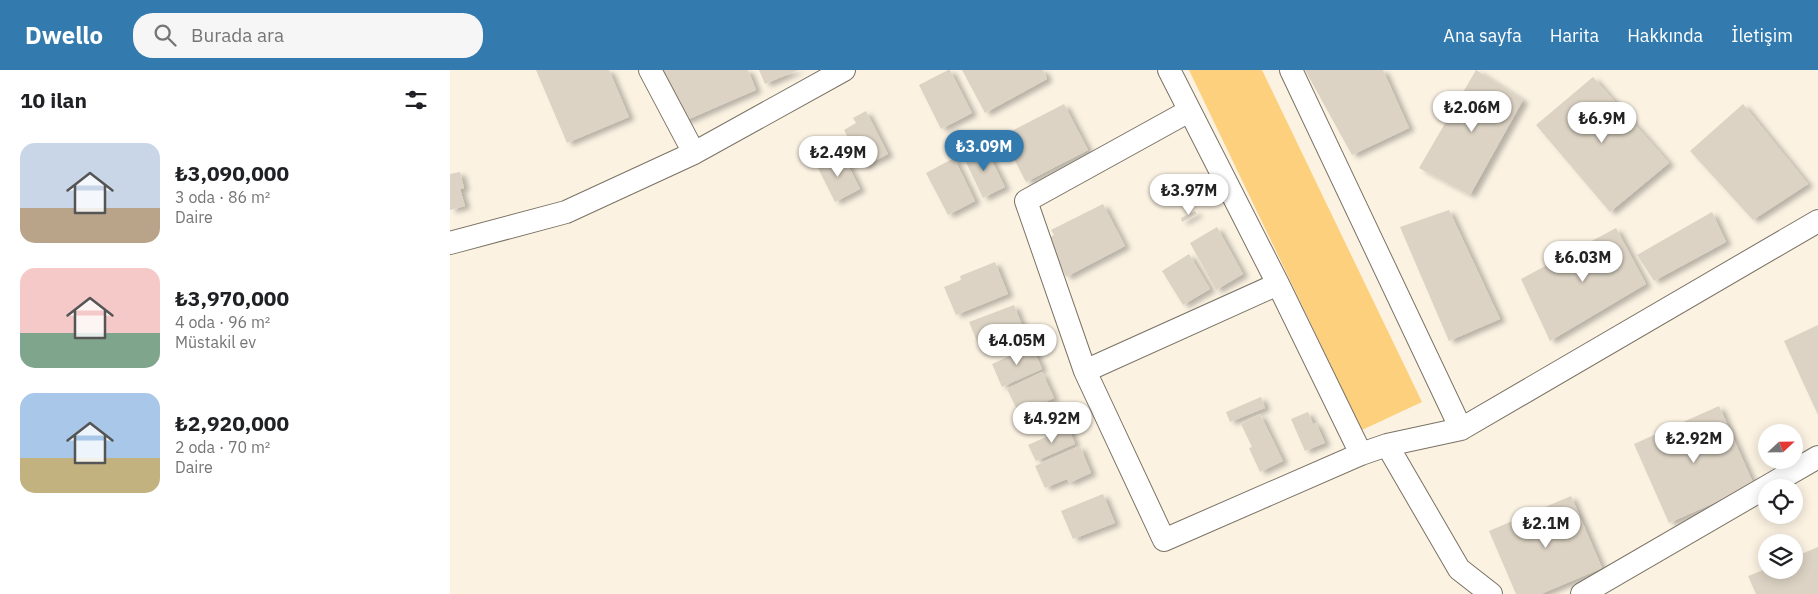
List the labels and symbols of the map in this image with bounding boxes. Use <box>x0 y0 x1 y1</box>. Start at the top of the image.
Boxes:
pin: ₺2.06M <box>1431 90 1513 133</box>
pin: ₺6.9M <box>1567 102 1637 144</box>
pin: ₺3.09M <box>943 129 1025 172</box>
pin: ₺2.49M <box>797 136 879 178</box>
pin: ₺3.97M <box>1148 174 1230 216</box>
pin: ₺6.03M <box>1542 240 1624 283</box>
pin: ₺4.05M <box>976 324 1058 366</box>
pin: ₺4.92M <box>1011 402 1093 444</box>
pin: ₺2.92M <box>1653 422 1735 464</box>
north arrow <box>1758 424 1802 469</box>
pin: ₺2.1M <box>1511 506 1581 549</box>

